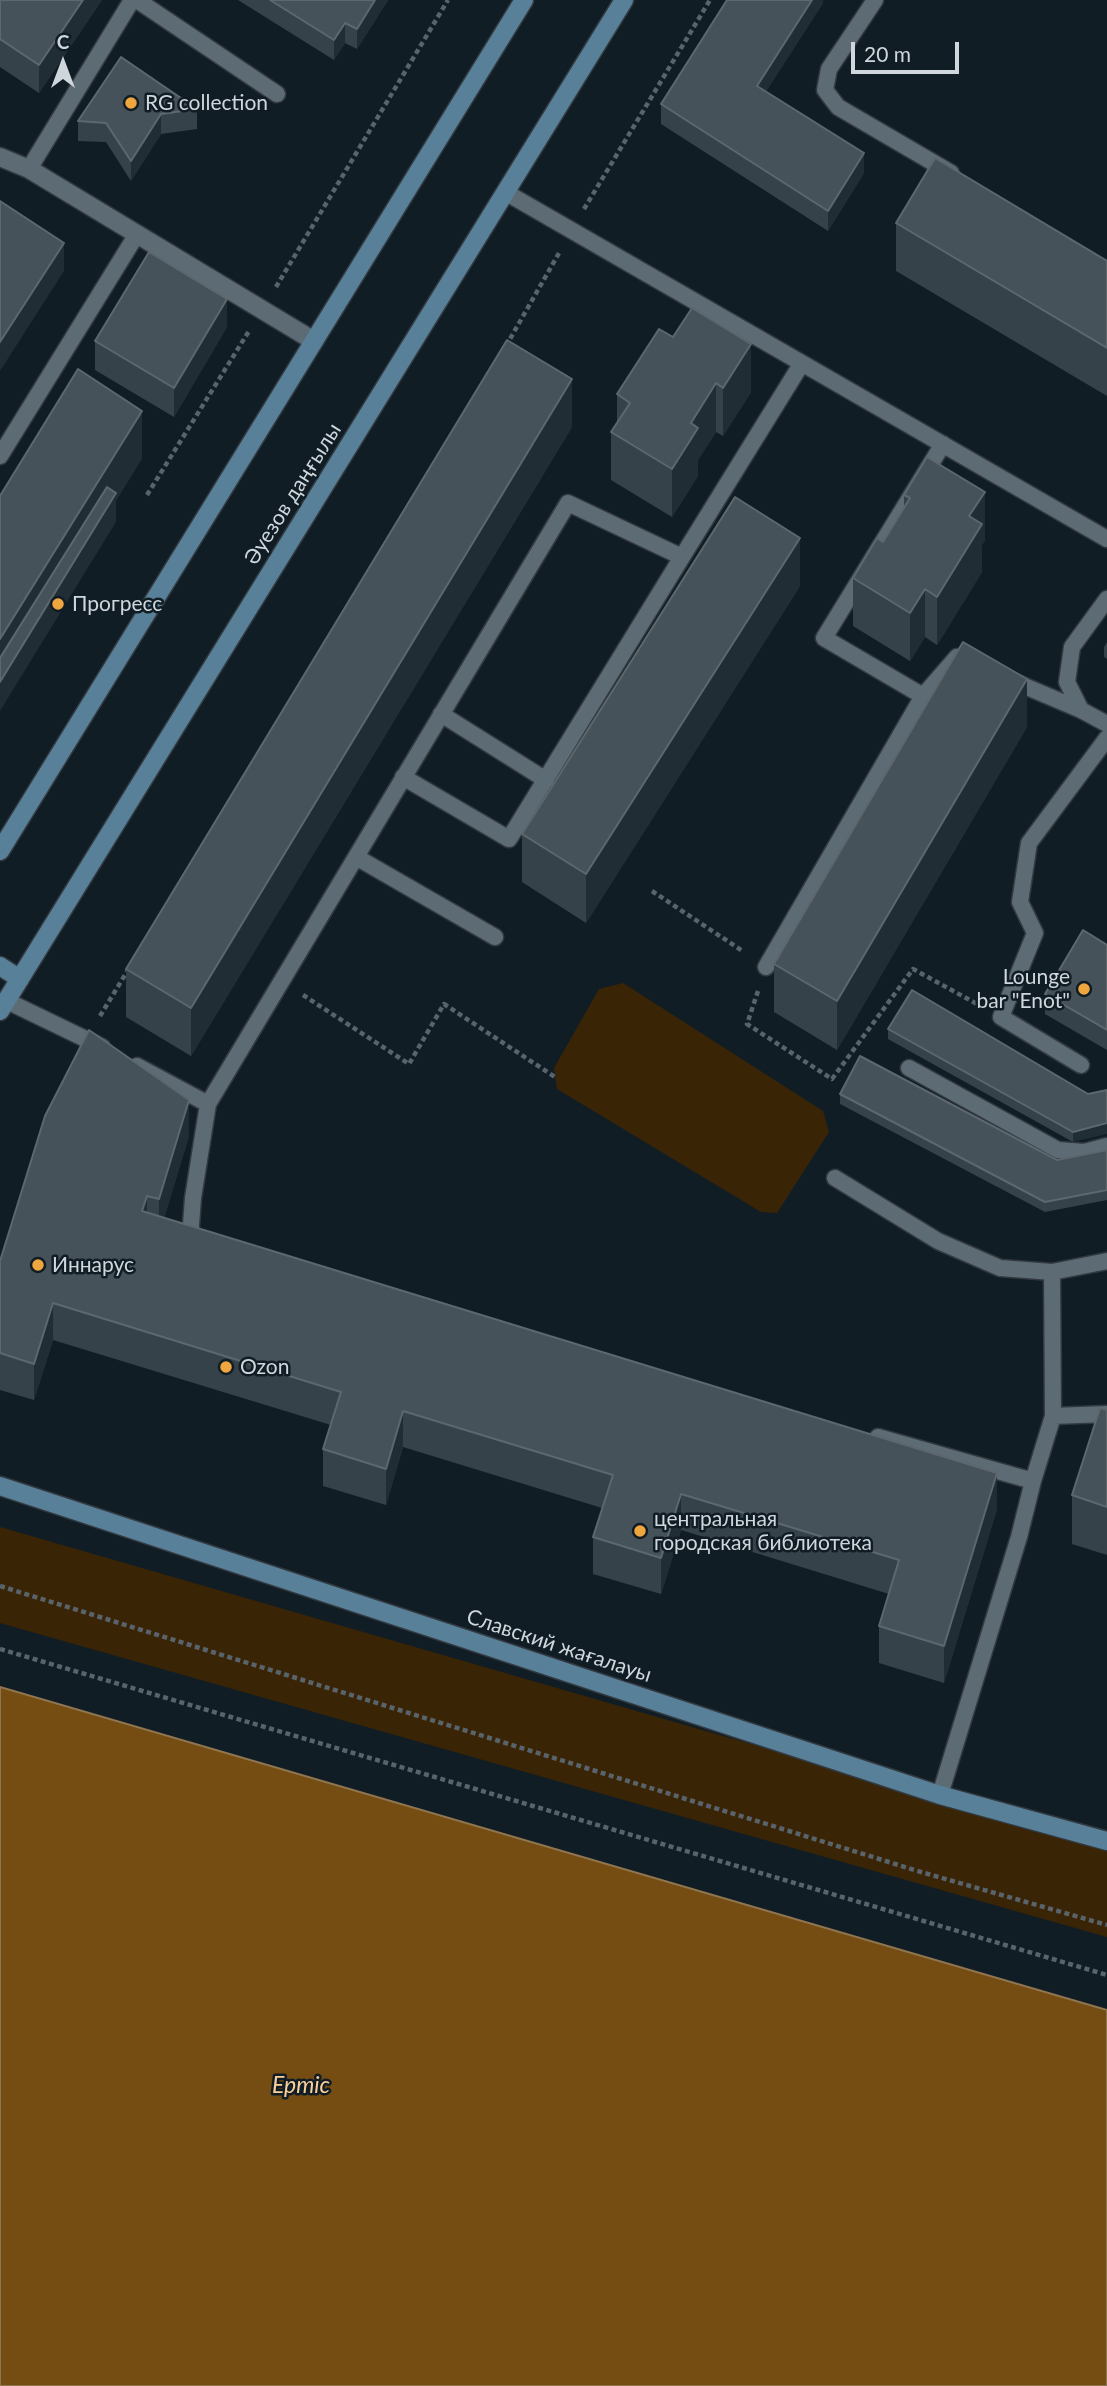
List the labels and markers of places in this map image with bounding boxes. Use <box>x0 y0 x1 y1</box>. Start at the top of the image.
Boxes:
place label: RG collection <box>145 90 268 116</box>
marker: RG collection <box>123 95 139 111</box>
place label: Прогресс <box>72 591 162 617</box>
marker: Прогресс <box>50 596 66 612</box>
place label: Lounge bar "Enot" <box>976 964 1070 1014</box>
marker: Lounge bar "Enot" <box>1076 981 1092 997</box>
place label: Иннарус <box>52 1252 134 1278</box>
marker: Иннарус <box>30 1257 46 1273</box>
place label: Ozon <box>240 1354 289 1380</box>
marker: Ozon <box>218 1359 234 1375</box>
place label: центральная городская библиотека <box>654 1506 872 1556</box>
marker: центральная городская библиотека <box>632 1523 648 1539</box>

